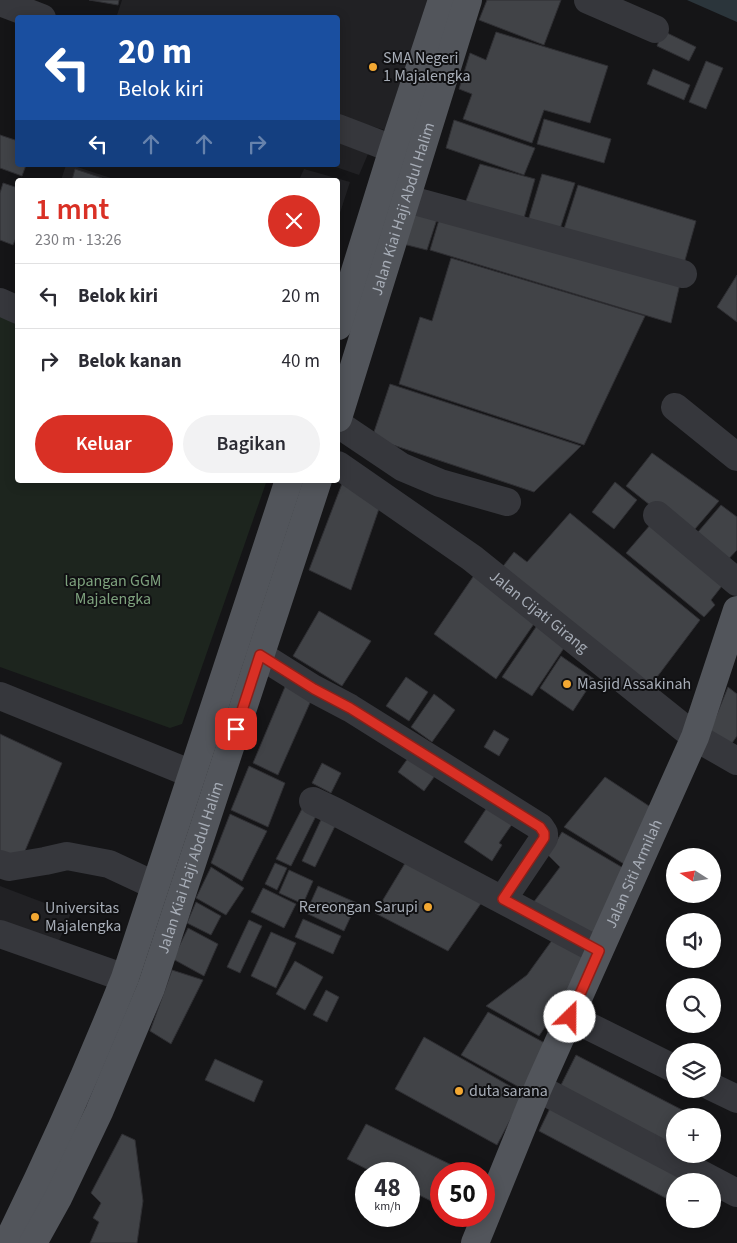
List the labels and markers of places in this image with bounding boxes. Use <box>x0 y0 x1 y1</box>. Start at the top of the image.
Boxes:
place label: SMA Negeri 1 Majalengka <box>383 47 471 87</box>
marker: SMA Negeri 1 Majalengka <box>367 61 379 73</box>
place label: Masjid Assakinah <box>577 673 691 695</box>
marker: Masjid Assakinah <box>561 678 573 690</box>
pin <box>215 708 257 750</box>
place label: Rereongan Sarupi <box>299 896 418 918</box>
place label: Universitas Majalengka <box>45 897 121 937</box>
marker: Rereongan Sarupi <box>422 901 434 913</box>
marker: Universitas Majalengka <box>29 911 41 923</box>
place label: duta sarana <box>469 1080 548 1102</box>
marker: duta sarana <box>453 1085 465 1097</box>

